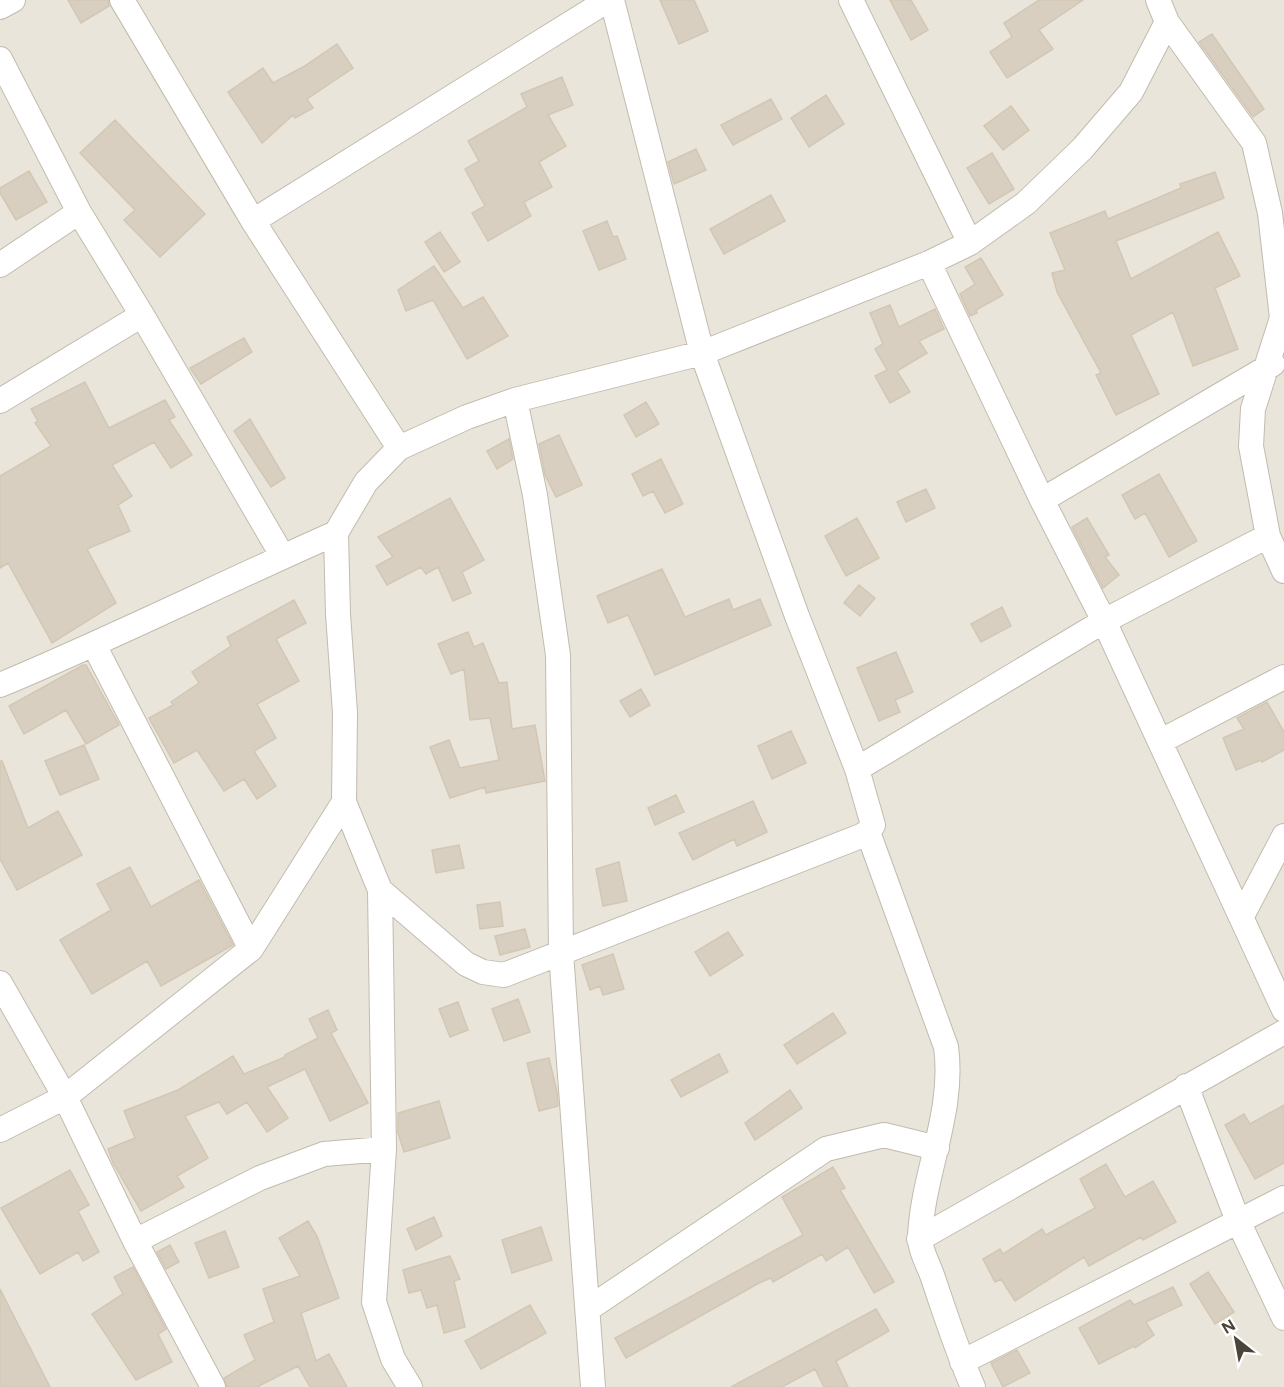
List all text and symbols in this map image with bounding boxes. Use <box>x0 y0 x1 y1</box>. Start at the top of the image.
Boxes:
north arrow <box>1206 1309 1266 1369</box>
text: N <box>1218 1315 1239 1338</box>

